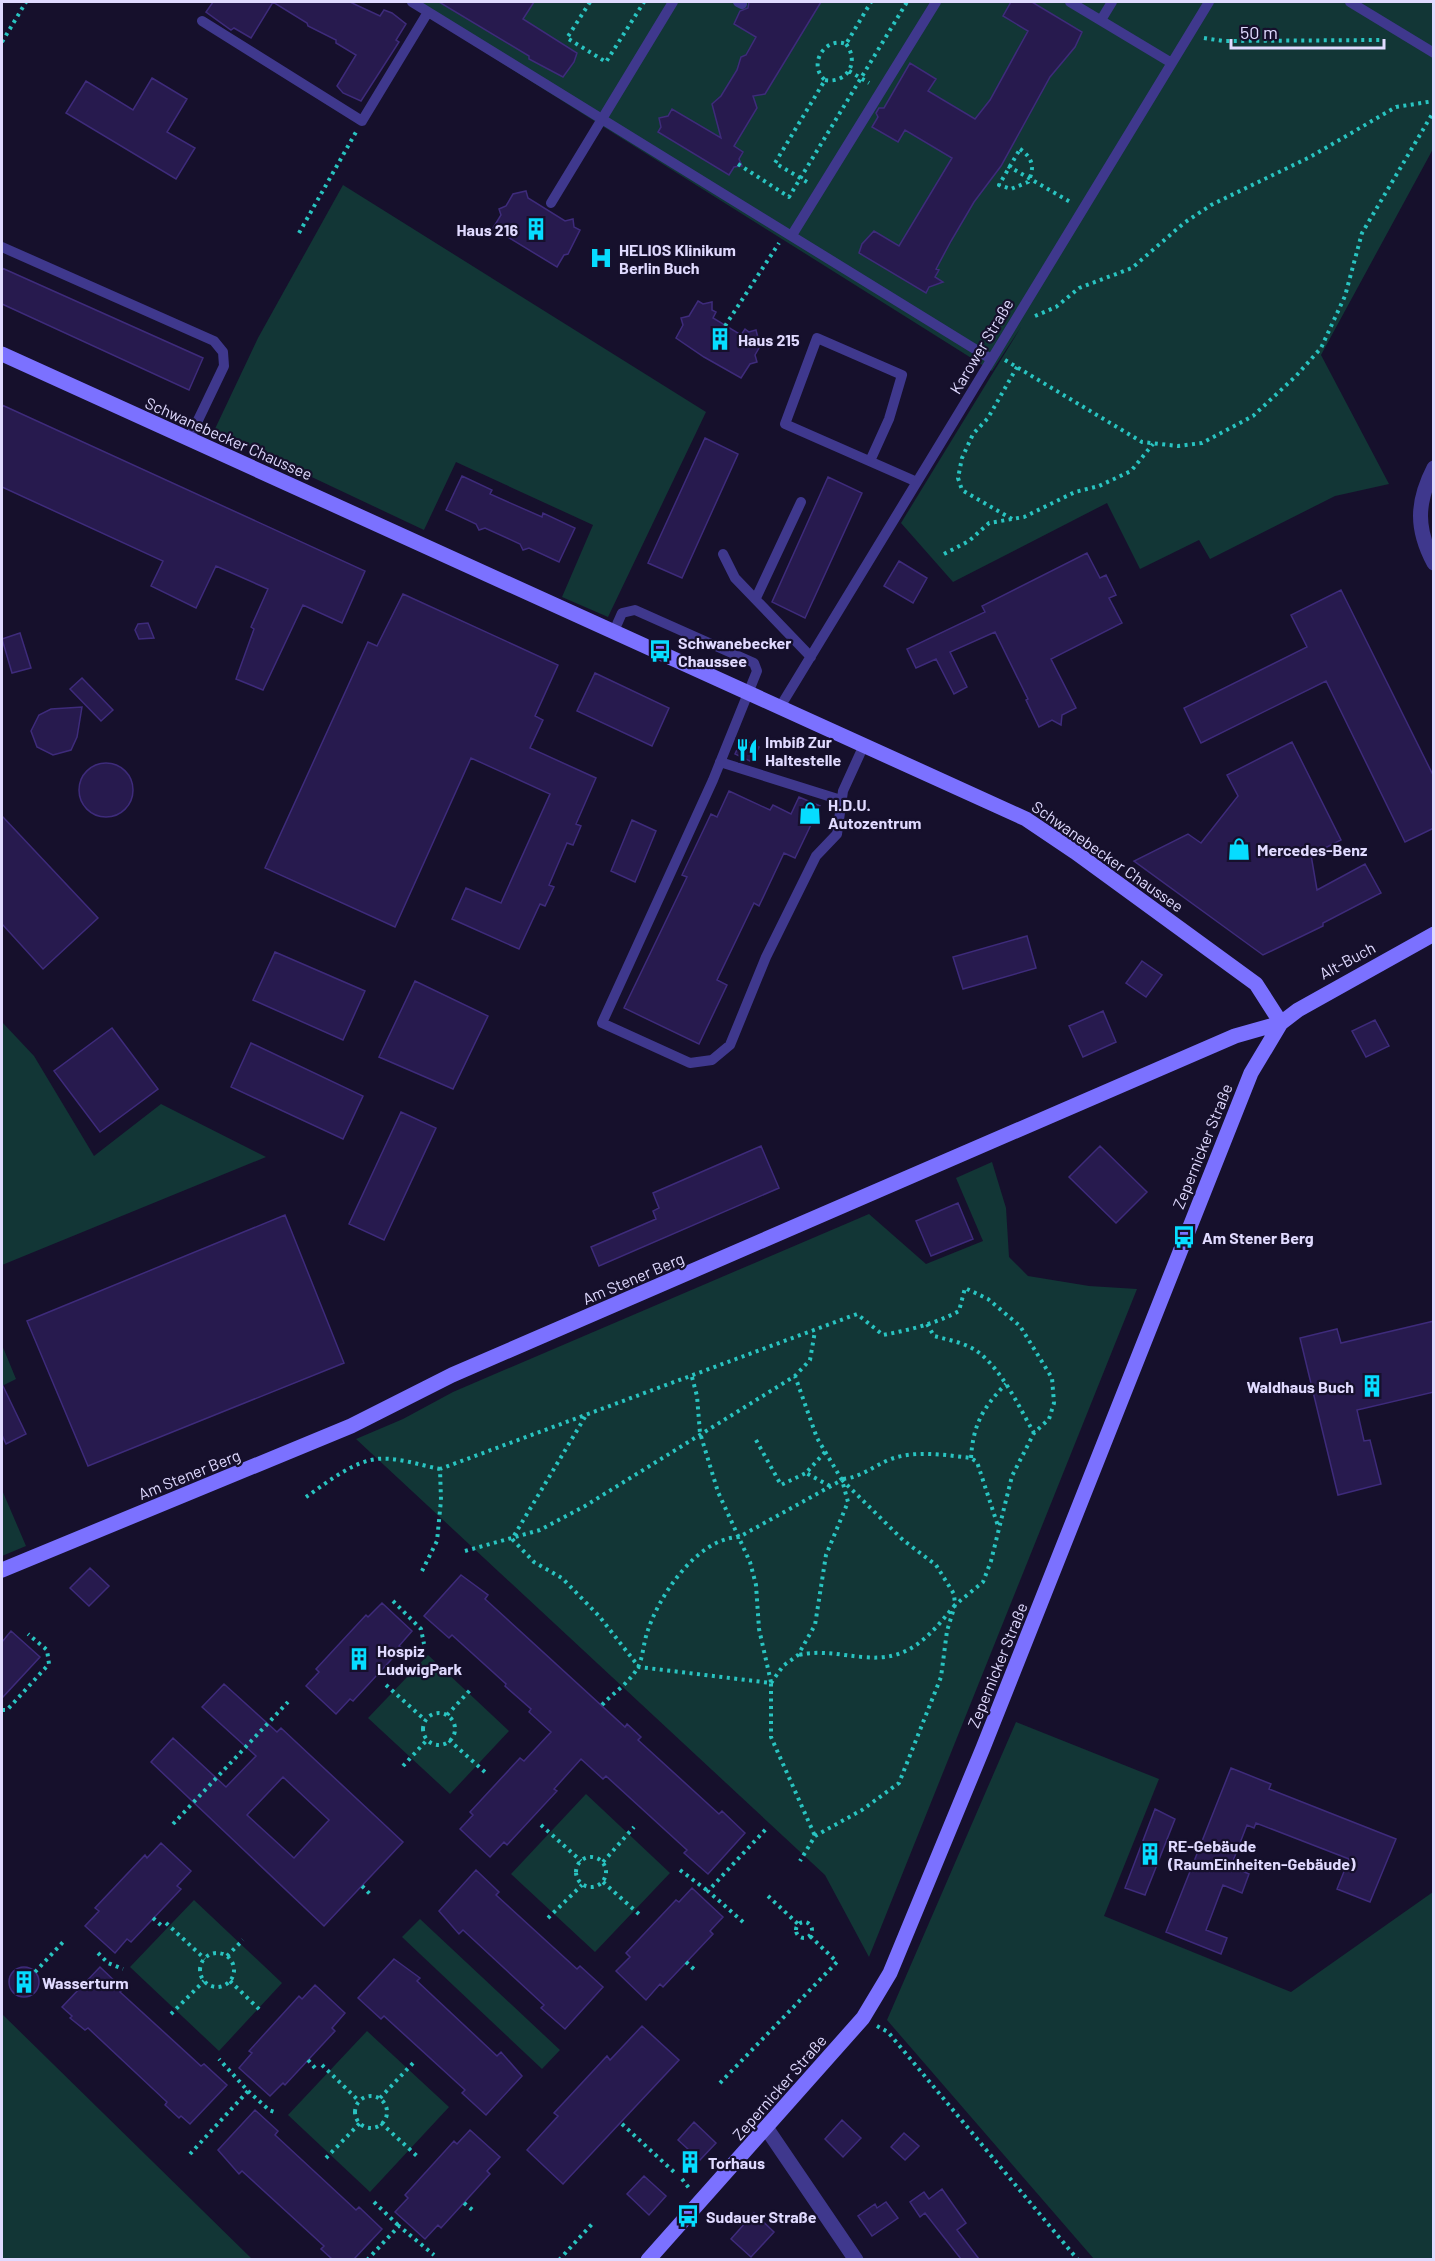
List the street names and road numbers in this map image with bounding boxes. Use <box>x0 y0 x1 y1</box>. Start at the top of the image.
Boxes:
street label: Karower Straße <box>945 295 1017 397</box>
street label: Schwanebecker Chaussee <box>143 393 315 483</box>
street label: Schwanebecker Chaussee <box>1029 796 1187 916</box>
street label: Alt-Buch <box>1316 937 1378 983</box>
street label: Zepernicker Straße <box>1168 1081 1236 1211</box>
street label: Am Stener Berg <box>579 1248 687 1308</box>
street label: Am Stener Berg <box>135 1445 243 1503</box>
street label: Zepernicker Straße <box>963 1600 1031 1730</box>
street label: Zepernicker Straße <box>728 2030 830 2144</box>

